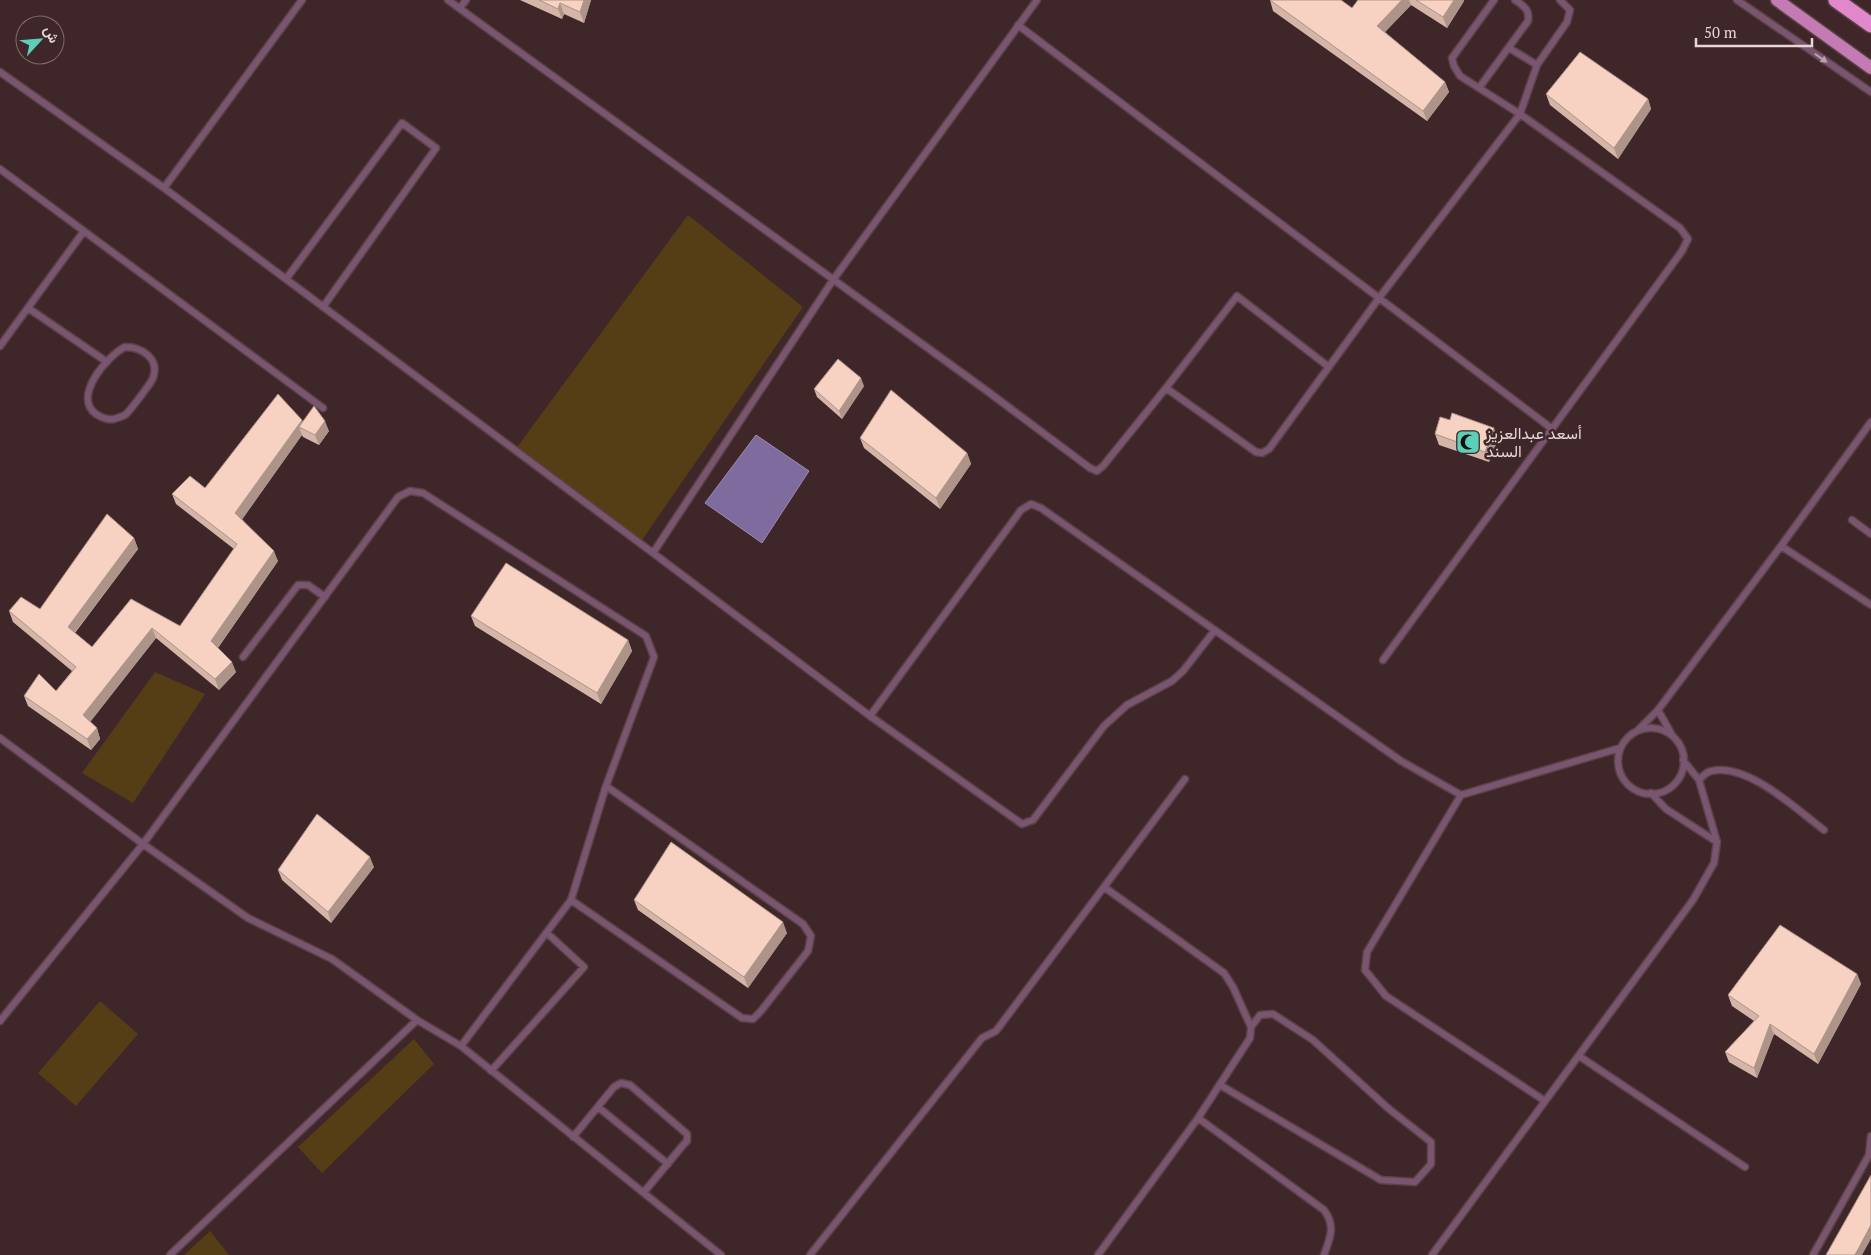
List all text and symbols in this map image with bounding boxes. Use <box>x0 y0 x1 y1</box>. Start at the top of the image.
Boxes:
north arrow <box>15 15 65 65</box>
scale bar <box>1696 15 1812 47</box>
text: ش <box>40 22 64 46</box>
text: 50 m <box>1704 22 1737 42</box>
one-way arrow <box>1814 53 1828 63</box>
place label: أسعد عبدالعزيز السند <box>1485 422 1582 462</box>
mosque icon: أسعد عبدالعزيز السند <box>1455 429 1481 455</box>

